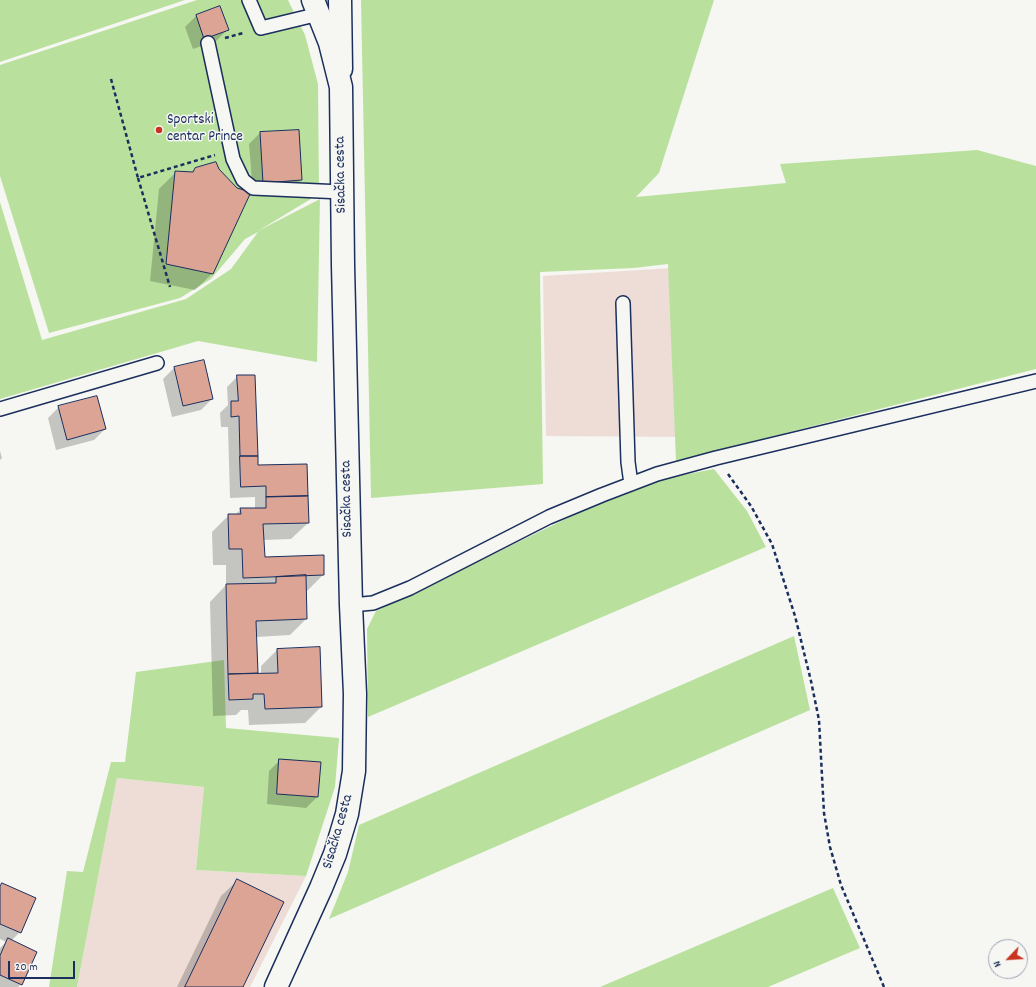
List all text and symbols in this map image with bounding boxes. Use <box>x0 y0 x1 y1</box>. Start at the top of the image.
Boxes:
place label: Sportski centar Prince <box>167 112 243 147</box>
marker: Sportski centar Prince <box>154 125 164 135</box>
street label: Sisačka cesta <box>332 136 352 214</box>
street label: Sisačka cesta <box>338 460 358 538</box>
street label: Sisačka cesta <box>320 793 358 871</box>
north arrow <box>988 939 1028 979</box>
scale bar <box>10 953 77 979</box>
text: N <box>990 958 1006 969</box>
text: 20 m <box>15 959 38 976</box>

